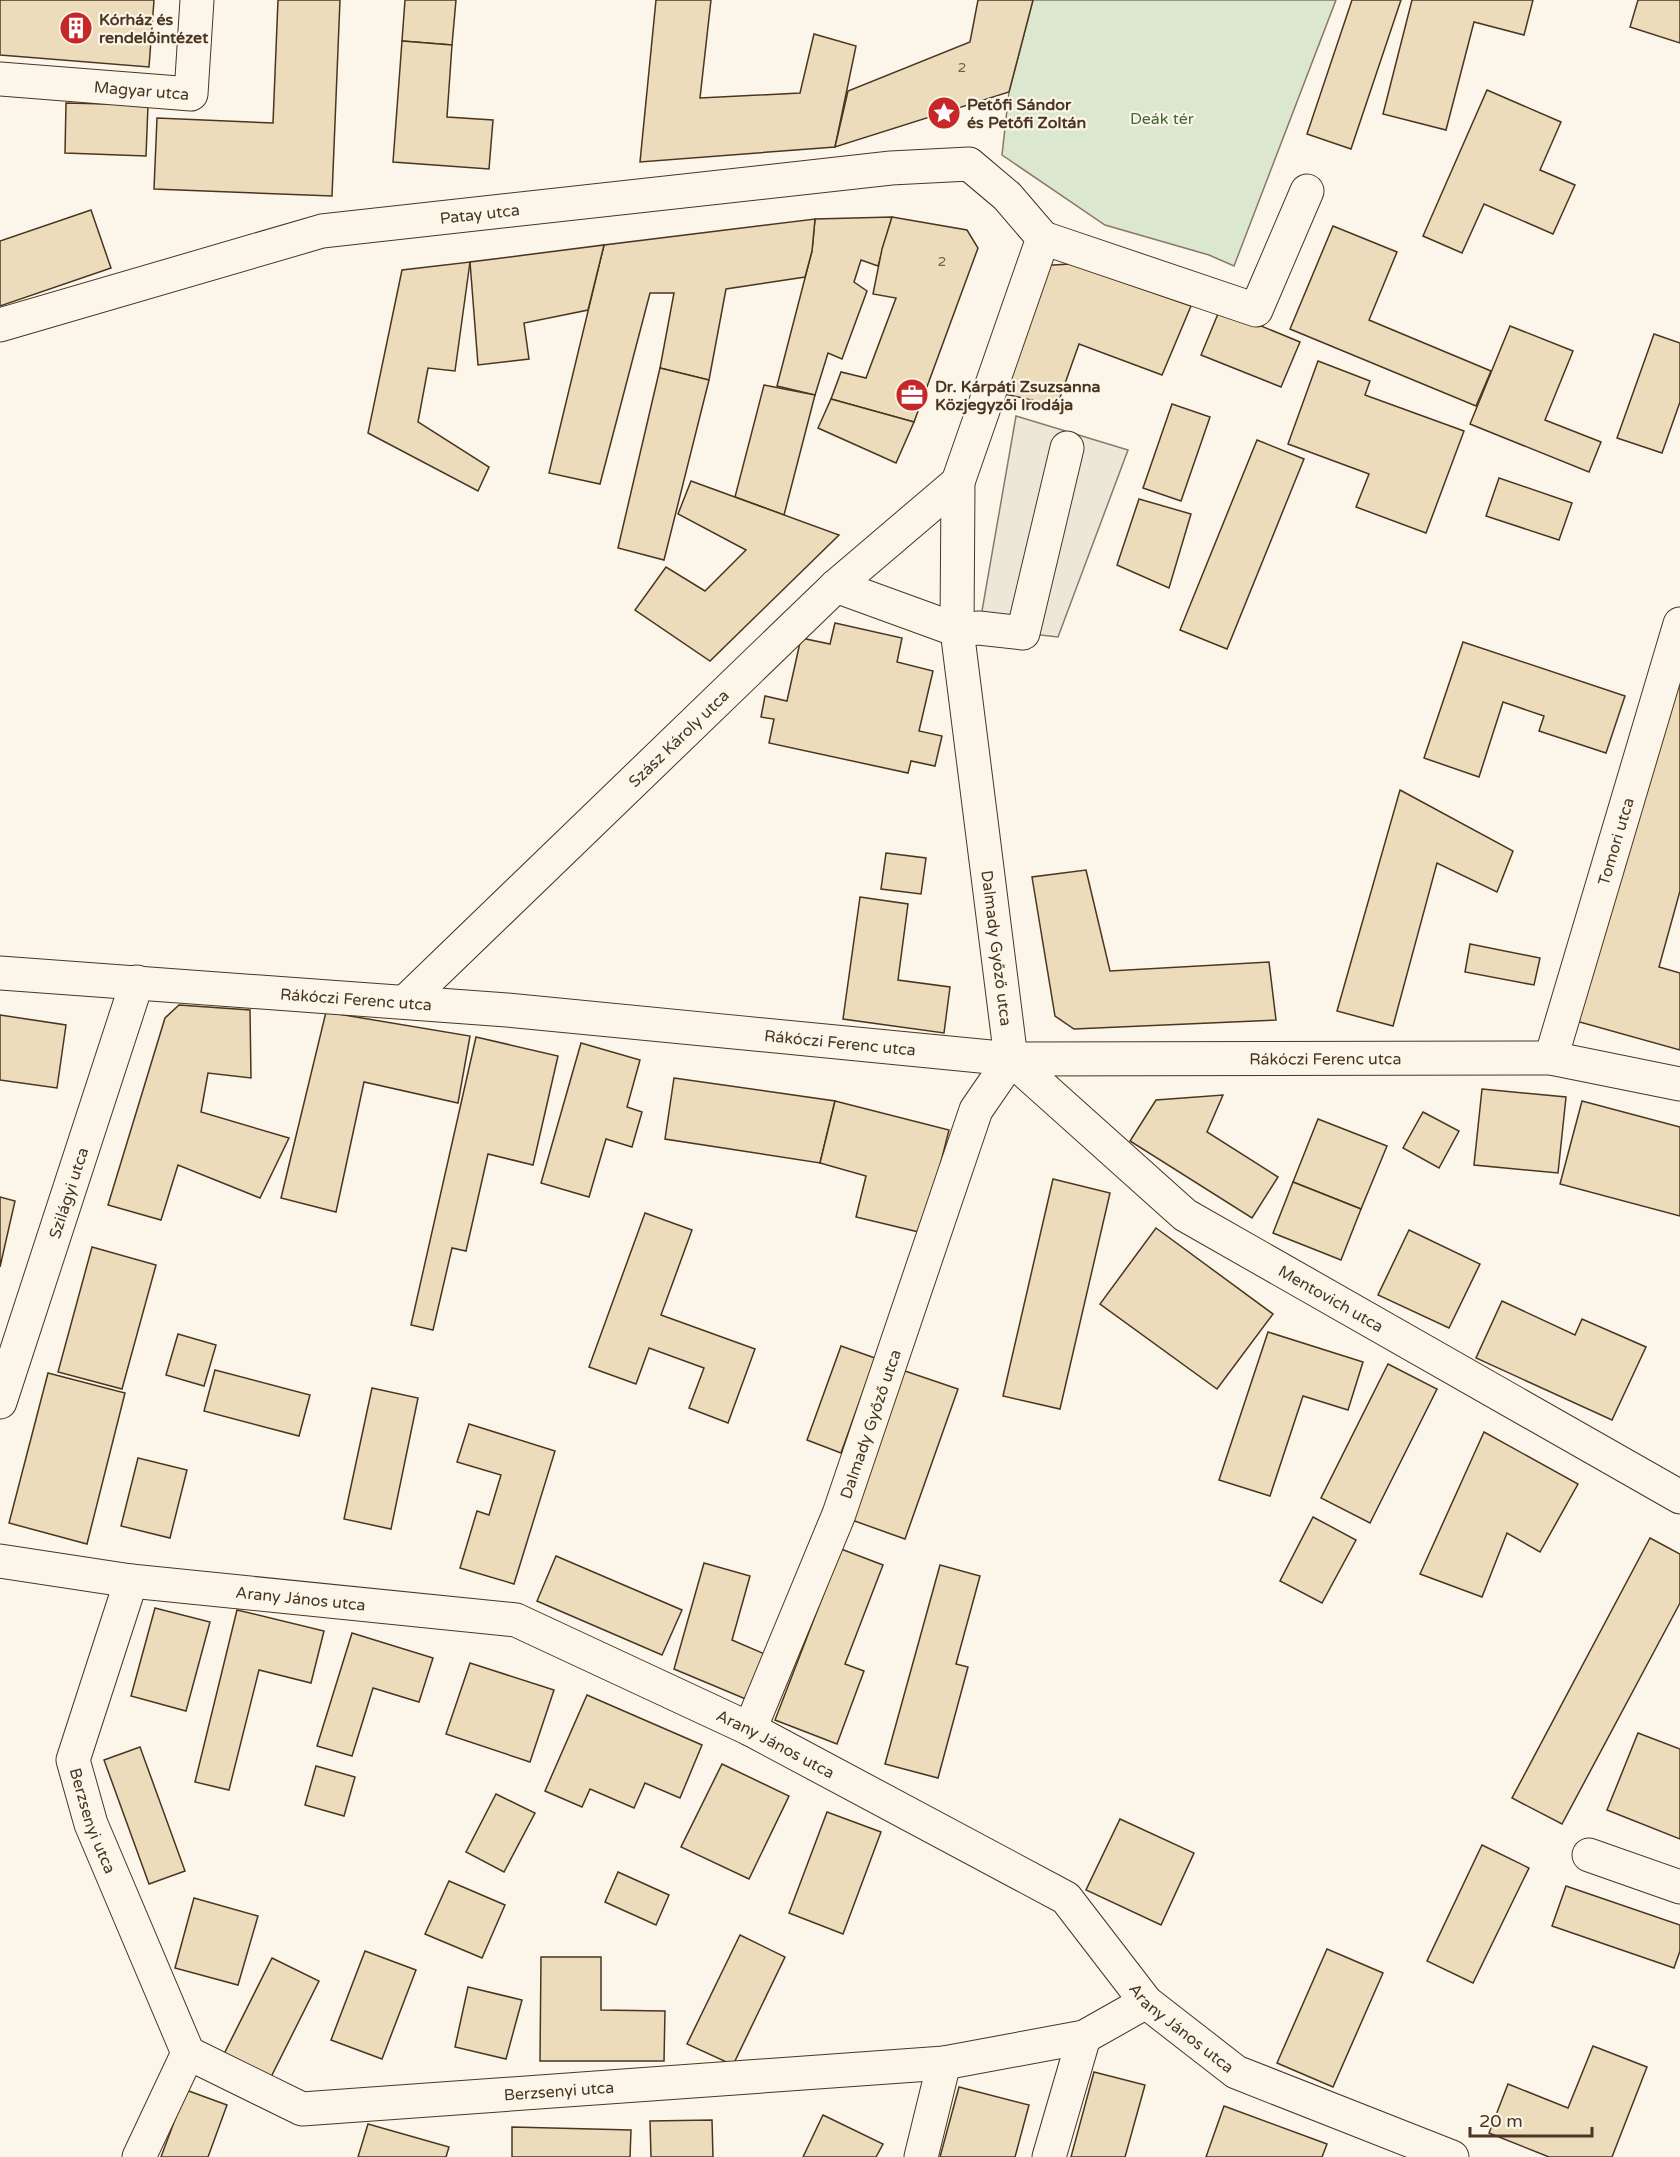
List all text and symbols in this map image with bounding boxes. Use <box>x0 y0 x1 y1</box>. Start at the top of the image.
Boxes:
building icon: Kórház és rendelőintézet <box>58 10 94 46</box>
place label: Kórház és rendelőintézet <box>99 10 209 48</box>
house number: 2 <box>958 59 966 76</box>
street label: Magyar utca <box>93 77 190 105</box>
place icon: Petőfi Sándor és Petőfi Zoltán <box>926 95 962 131</box>
place label: Petőfi Sándor és Petőfi Zoltán <box>967 95 1086 133</box>
park label: Deák tér <box>1130 109 1195 129</box>
street label: Patay utca <box>439 200 521 229</box>
house number: 2 <box>938 253 946 270</box>
office icon: Dr. Kárpáti Zsuzsanna Közjegyzői Irodája <box>894 377 930 413</box>
place label: Dr. Kárpáti Zsuzsanna Közjegyzői Irodája <box>935 377 1101 415</box>
street label: Szász Károly utca <box>625 686 734 792</box>
street label: Tomori utca <box>1594 795 1639 888</box>
street label: Dalmady Győző utca <box>976 869 1016 1027</box>
street label: Rákóczi Ferenc utca <box>279 984 433 1015</box>
street label: Rákóczi Ferenc utca <box>763 1026 917 1061</box>
street label: Rákóczi Ferenc utca <box>1249 1049 1401 1070</box>
street label: Szilágyi utca <box>45 1145 93 1241</box>
street label: Mentovich utca <box>1275 1261 1387 1337</box>
street label: Dalmady Győző utca <box>836 1347 906 1502</box>
street label: Arany János utca <box>235 1583 366 1616</box>
street label: Arany János utca <box>713 1706 838 1783</box>
street label: Berzsenyi utca <box>65 1766 120 1877</box>
street label: Arany János utca <box>1124 1980 1238 2078</box>
street label: Berzsenyi utca <box>503 2078 615 2106</box>
scale bar <box>1470 2100 1592 2138</box>
text: 20 m <box>1479 2110 1523 2132</box>

